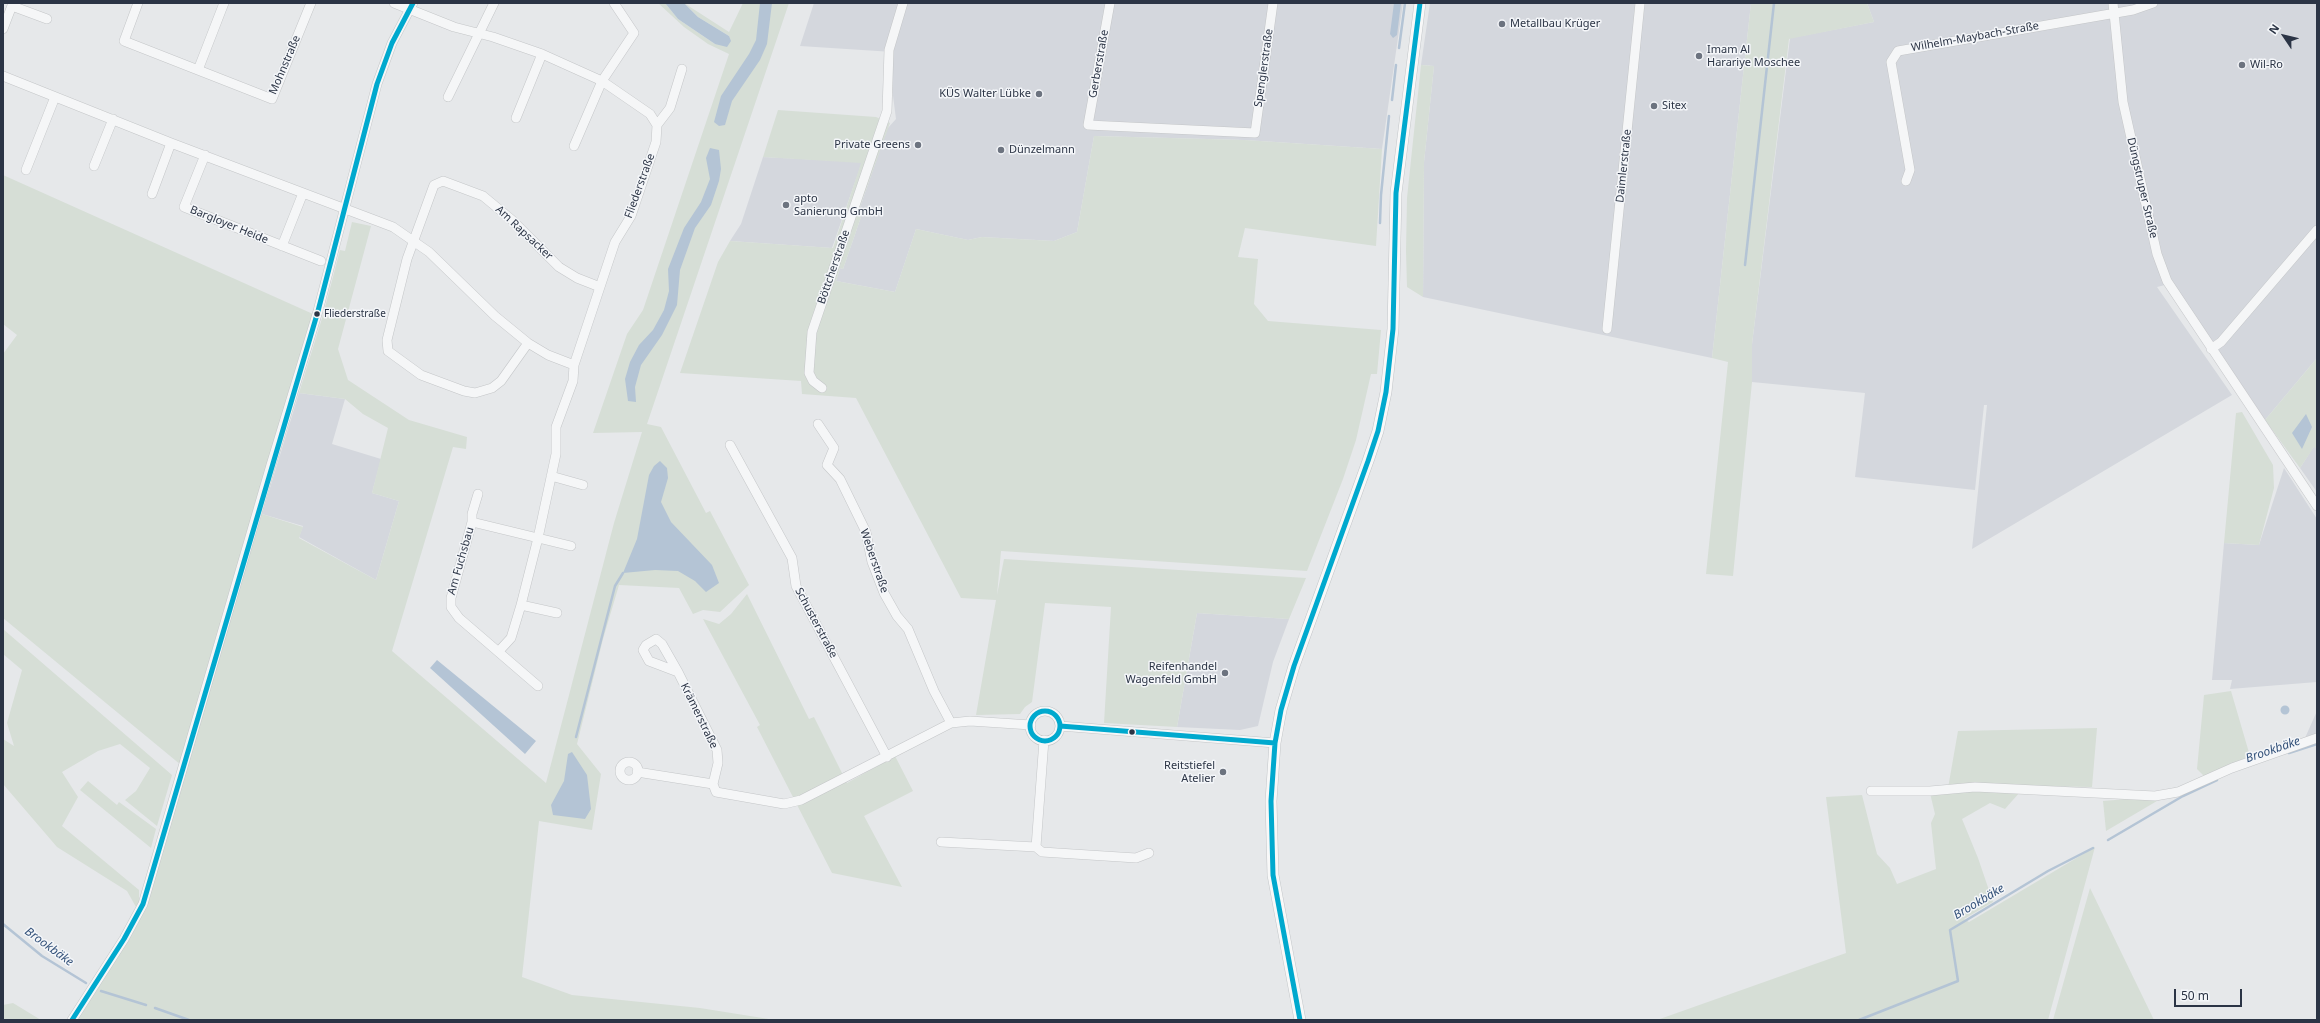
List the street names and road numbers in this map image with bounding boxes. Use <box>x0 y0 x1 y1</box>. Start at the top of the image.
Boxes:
street label: Wilhelm-Maybach-Straße <box>1910 19 2040 55</box>
street label: Spenglerstraße <box>1252 28 1276 108</box>
street label: Gerberstraße <box>1086 29 1112 99</box>
street label: Mohnstraße <box>267 33 303 97</box>
street label: Daimlerstraße <box>1614 129 1634 203</box>
street label: Düngstruper Straße <box>2124 136 2160 240</box>
street label: Fliederstraße <box>622 152 658 220</box>
street label: Bargloyer Heide <box>188 203 270 247</box>
street label: Am Rapsacker <box>493 203 555 263</box>
street label: Böttcherstraße <box>815 228 853 306</box>
street label: Am Fuchsbau <box>445 526 477 596</box>
street label: Weberstraße <box>857 527 891 595</box>
street label: Schusterstraße <box>792 586 840 660</box>
street label: Krämerstraße <box>677 681 721 751</box>

